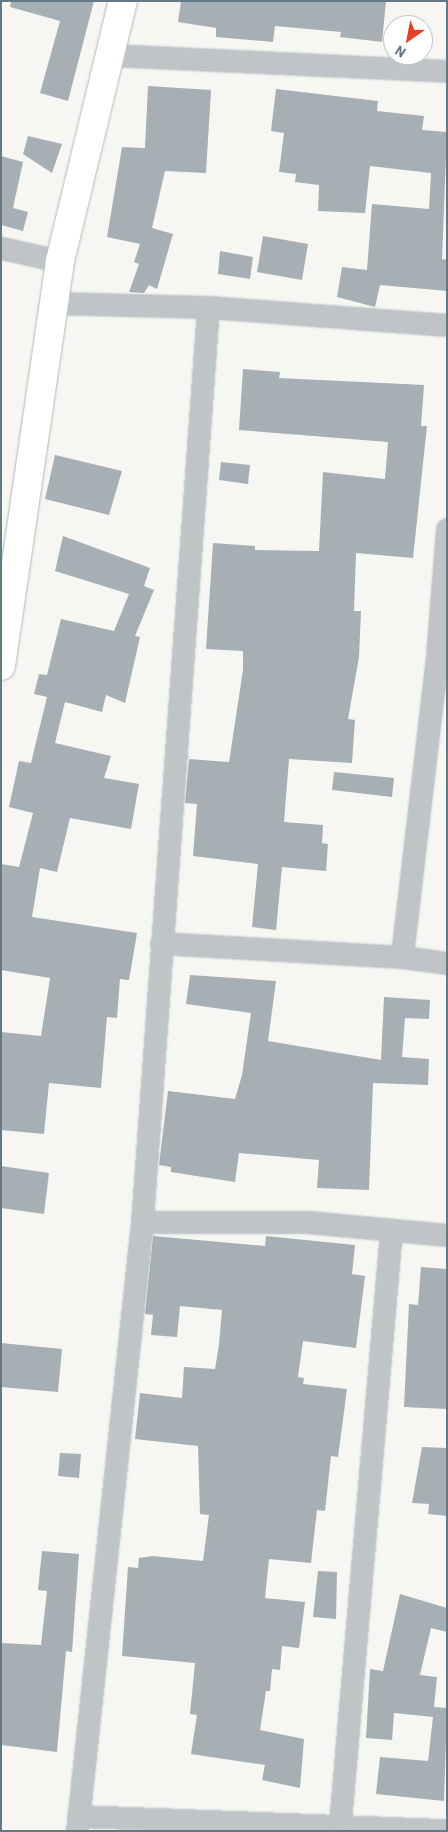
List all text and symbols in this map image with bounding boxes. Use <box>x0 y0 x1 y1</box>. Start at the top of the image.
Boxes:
north arrow <box>383 15 433 65</box>
text: N <box>392 42 409 62</box>

